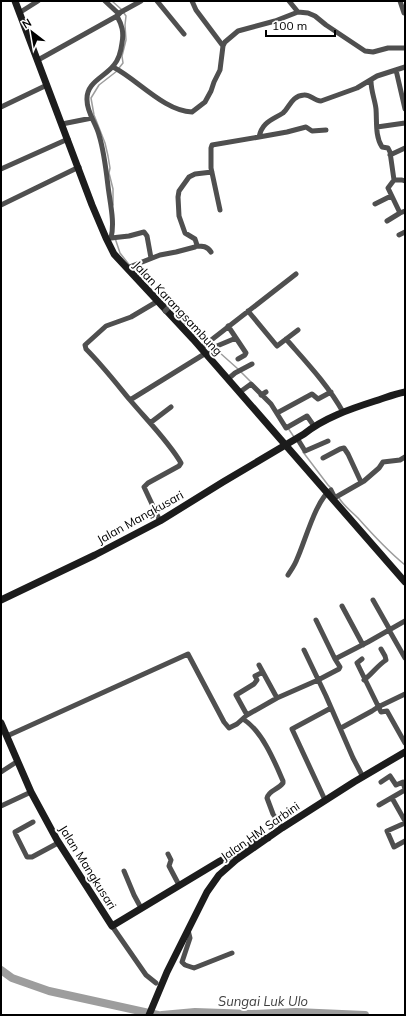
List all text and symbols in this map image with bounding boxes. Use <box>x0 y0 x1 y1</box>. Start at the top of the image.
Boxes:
north arrow <box>12 12 52 52</box>
scale bar <box>266 12 335 38</box>
text: N <box>20 15 34 32</box>
text: 100 m <box>272 18 307 33</box>
street label: Jalan Karangsambung <box>130 258 226 358</box>
street label: Jalan Mangkusari <box>94 487 186 547</box>
street label: Jalan HM Sarbini <box>218 798 302 864</box>
street label: Jalan Mangkusari <box>56 822 120 912</box>
water label: Sungai Luk Ulo <box>218 993 308 1009</box>

